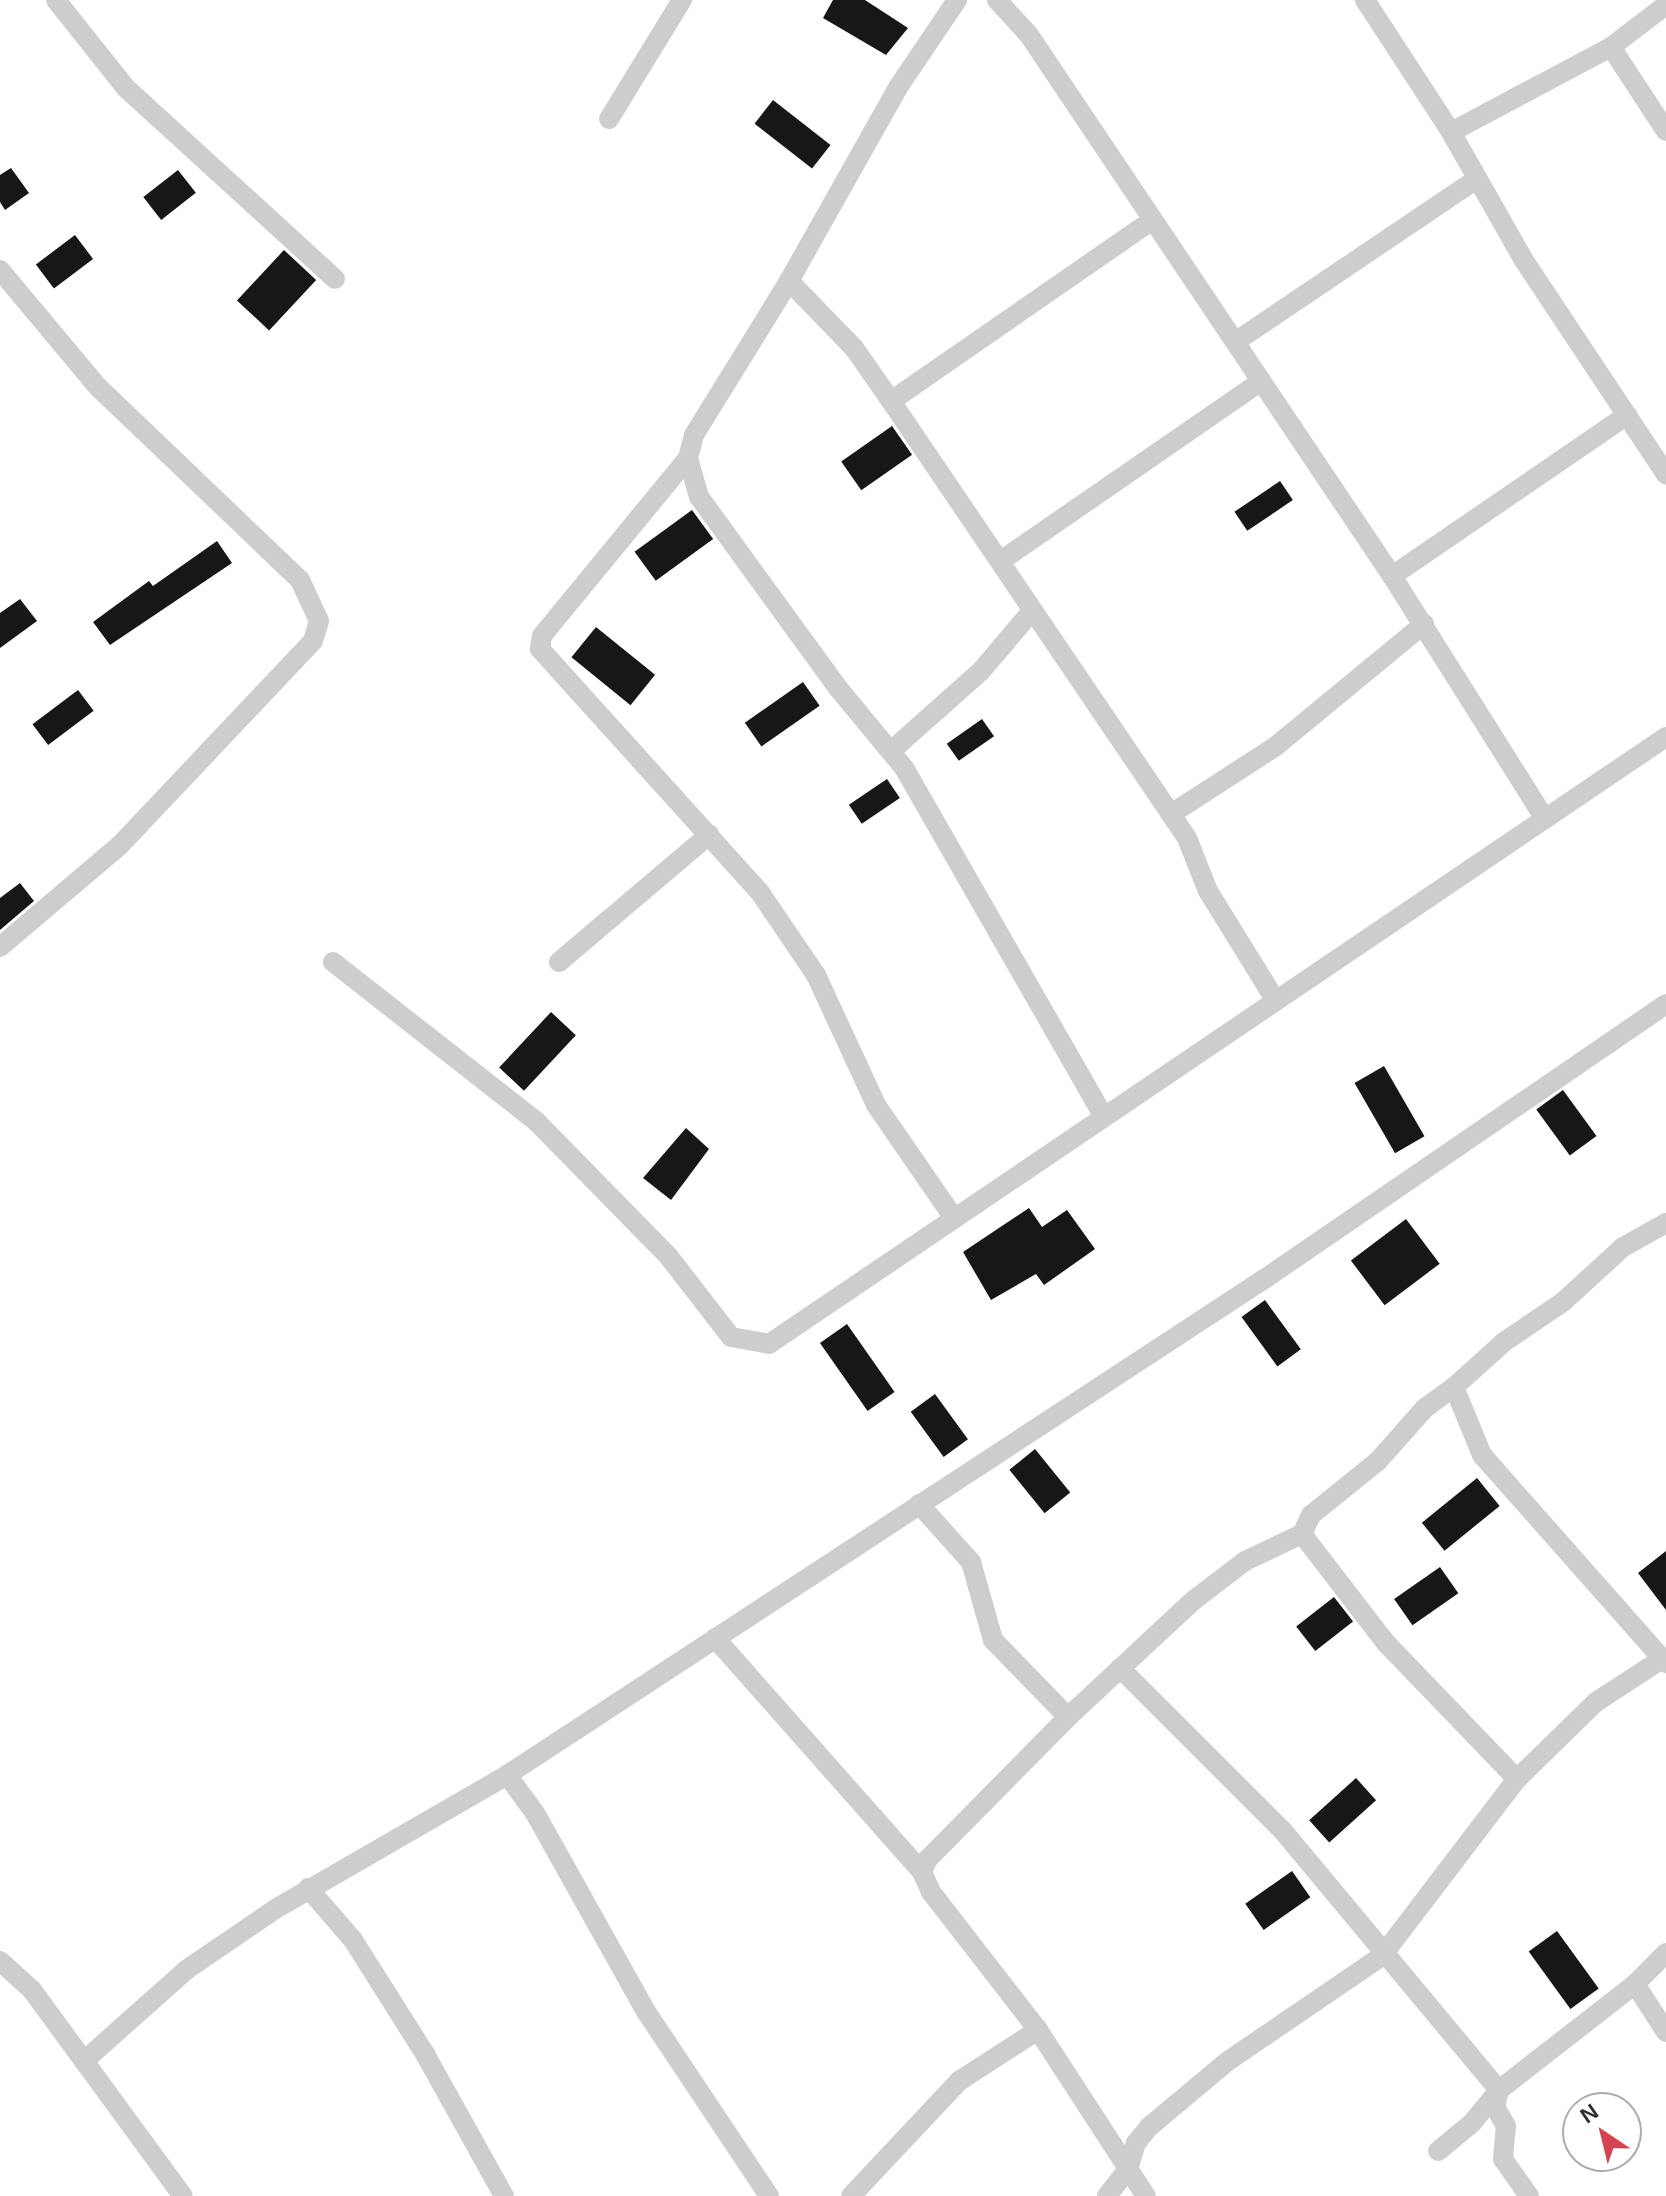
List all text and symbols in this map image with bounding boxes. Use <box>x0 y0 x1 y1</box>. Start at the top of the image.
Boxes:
north arrow <box>1562 2092 1642 2172</box>
text: N <box>1575 2099 1603 2128</box>

